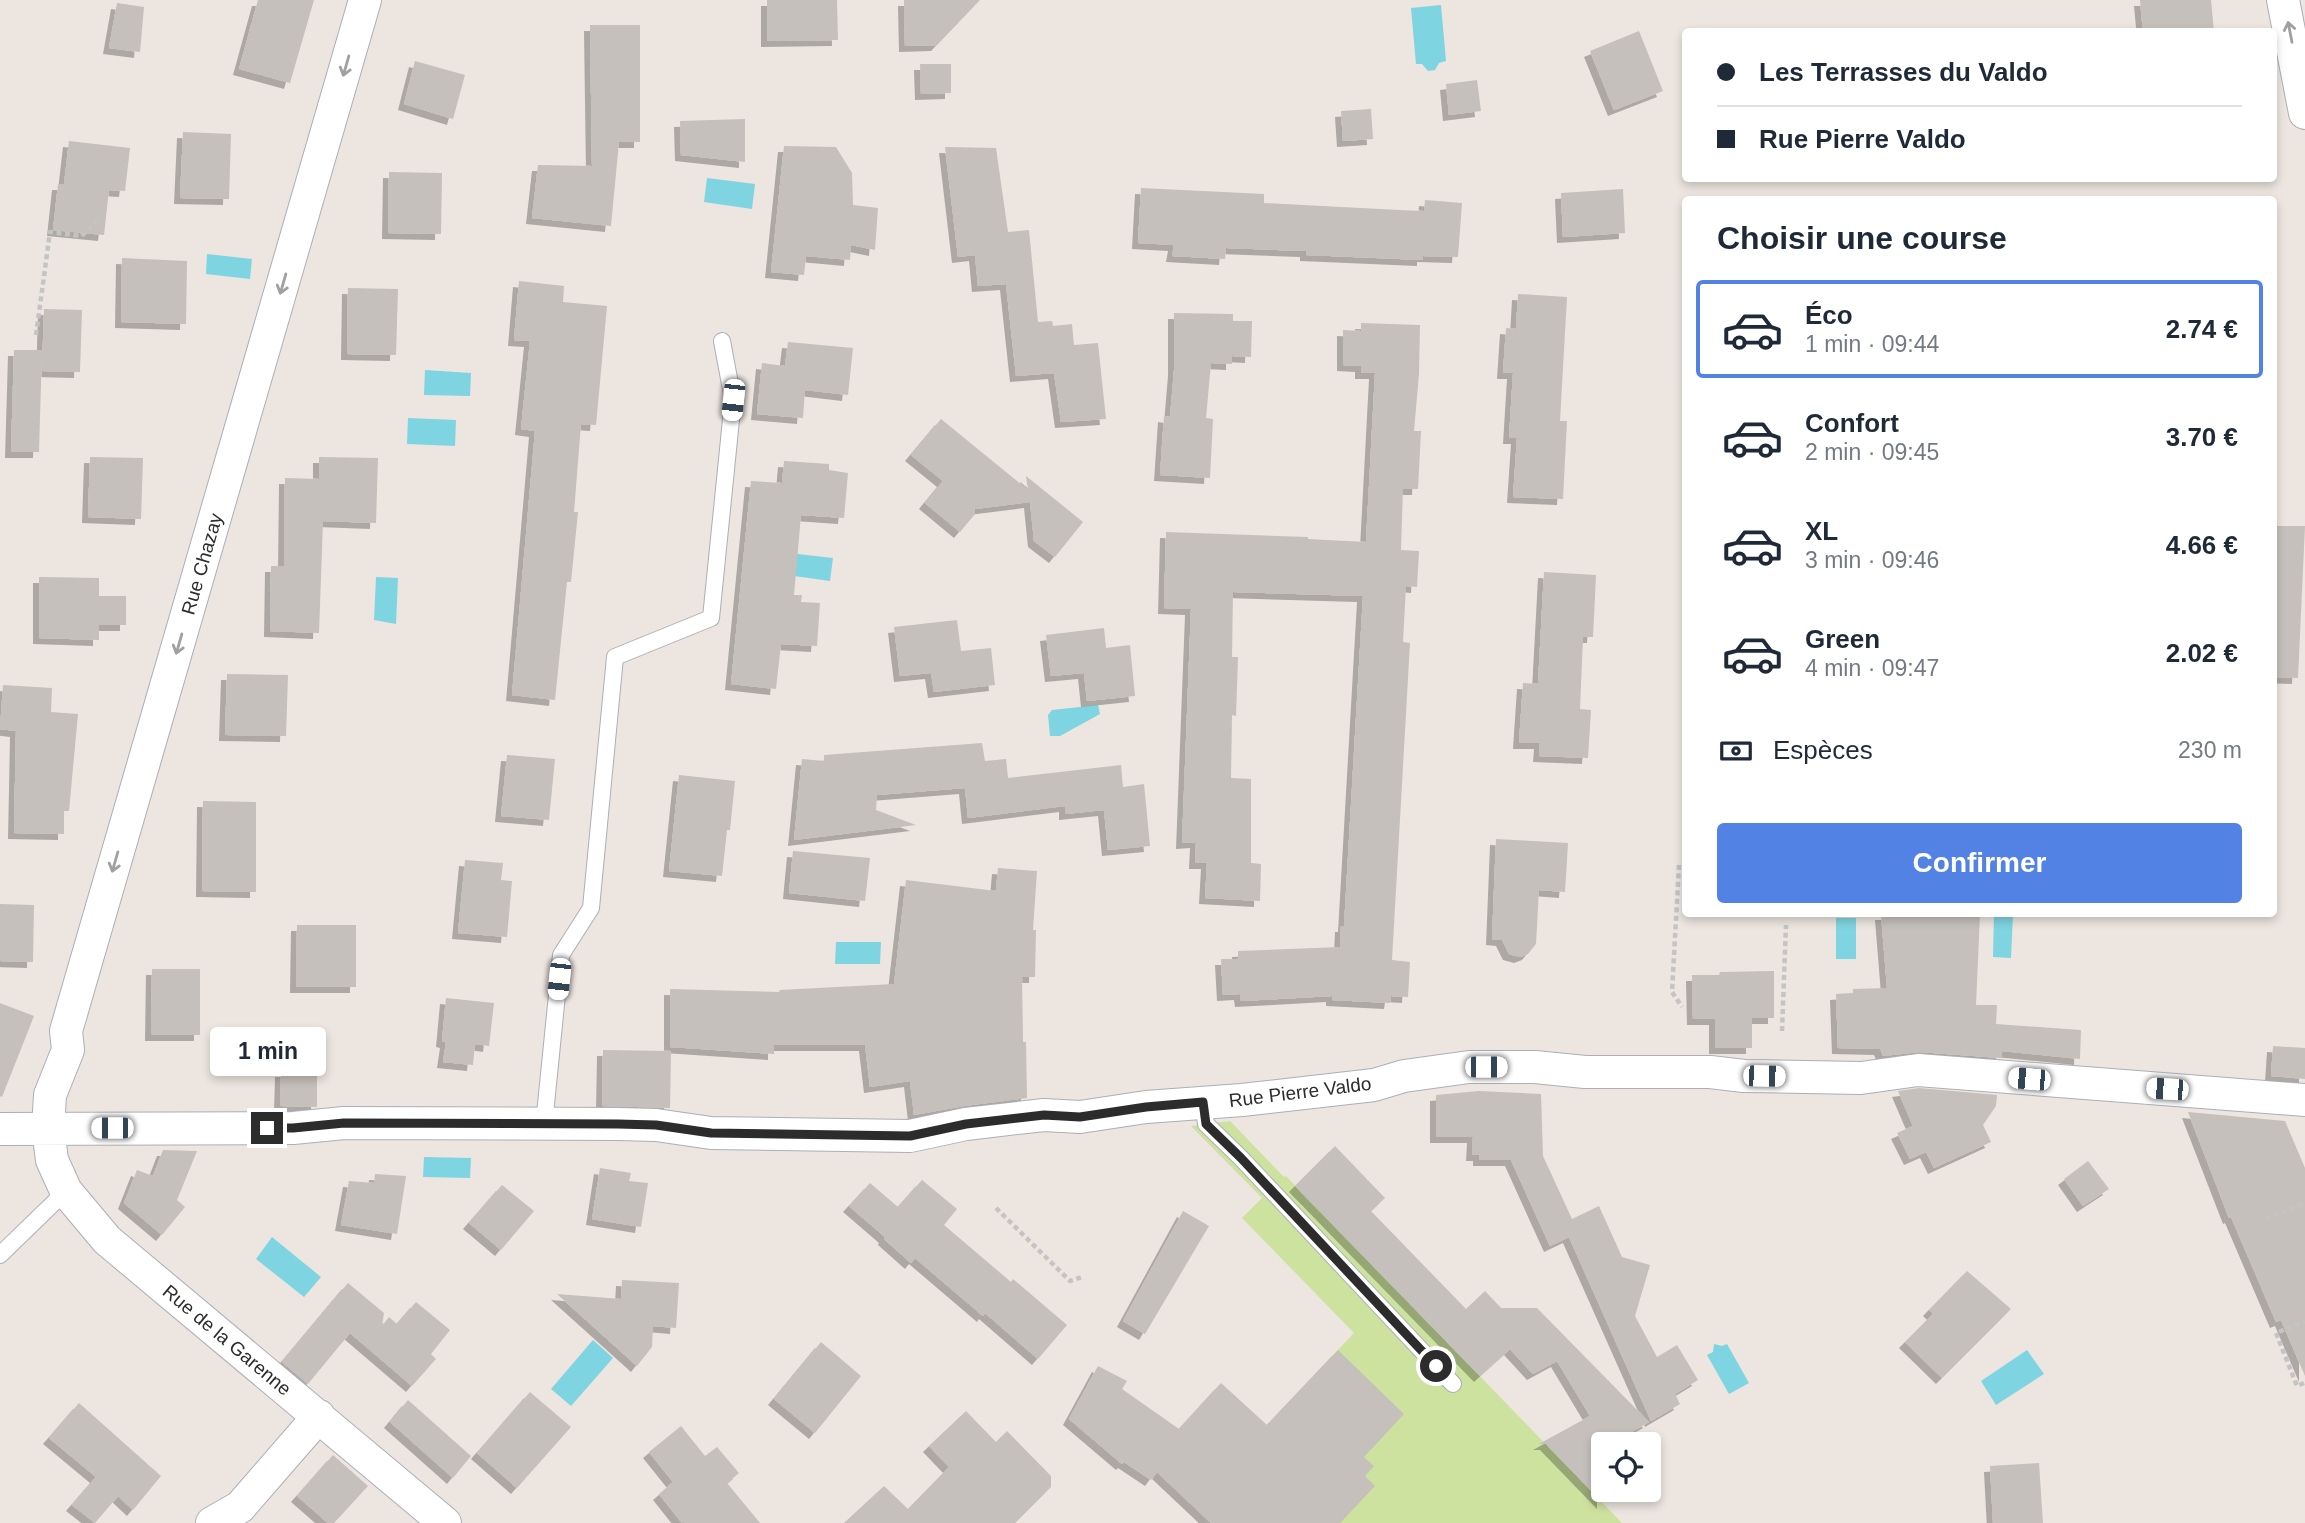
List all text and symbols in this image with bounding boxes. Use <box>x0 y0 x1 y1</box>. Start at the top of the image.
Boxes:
one-way arrow <box>2282 21 2296 44</box>
one-way arrow <box>339 54 352 76</box>
text: Les Terrasses du Valdo <box>1759 57 2048 87</box>
text: Rue Pierre Valdo <box>1759 124 1966 154</box>
text: Choisir une course <box>1717 220 2007 256</box>
one-way arrow <box>276 273 289 295</box>
icon: car <box>1721 298 1784 361</box>
text: Éco <box>1805 300 1853 330</box>
text: 2.74 € <box>2166 314 2238 344</box>
text: 1 min · 09:44 <box>1805 331 1939 357</box>
car <box>721 378 746 422</box>
icon: car <box>1721 406 1784 469</box>
text: Confort <box>1805 408 1899 438</box>
text: 3.70 € <box>2166 422 2238 452</box>
text: 2 min · 09:45 <box>1805 439 1939 465</box>
street label: Rue Chazay <box>177 510 227 617</box>
icon: car <box>1721 514 1784 577</box>
text: XL <box>1805 516 1838 546</box>
text: 4.66 € <box>2166 530 2238 560</box>
text: 3 min · 09:46 <box>1805 547 1939 573</box>
icon: car <box>1721 622 1784 685</box>
text: Green <box>1805 624 1880 654</box>
one-way arrow <box>171 633 184 655</box>
text: 2.02 € <box>2166 638 2238 668</box>
text: 4 min · 09:47 <box>1805 655 1939 681</box>
icon: cash <box>1717 732 1755 770</box>
text: Espèces <box>1773 735 1873 765</box>
text: 230 m <box>2178 737 2242 763</box>
button: Confirmer <box>1717 823 2242 903</box>
one-way arrow <box>108 851 121 873</box>
car <box>547 957 572 1001</box>
callout: 1 min <box>209 1026 325 1076</box>
text: 1 min <box>238 1038 298 1064</box>
car <box>1466 1057 1508 1078</box>
car <box>1743 1065 1786 1087</box>
car <box>2008 1067 2051 1091</box>
street label: Rue Pierre Valdo <box>1228 1073 1372 1111</box>
car <box>2146 1077 2189 1101</box>
route end <box>251 1112 283 1144</box>
car <box>92 1118 134 1139</box>
street label: Rue de la Garenne <box>159 1280 295 1400</box>
route start <box>1420 1350 1452 1382</box>
map controls <box>1591 1432 1661 1502</box>
button: locate <box>1591 1432 1661 1502</box>

